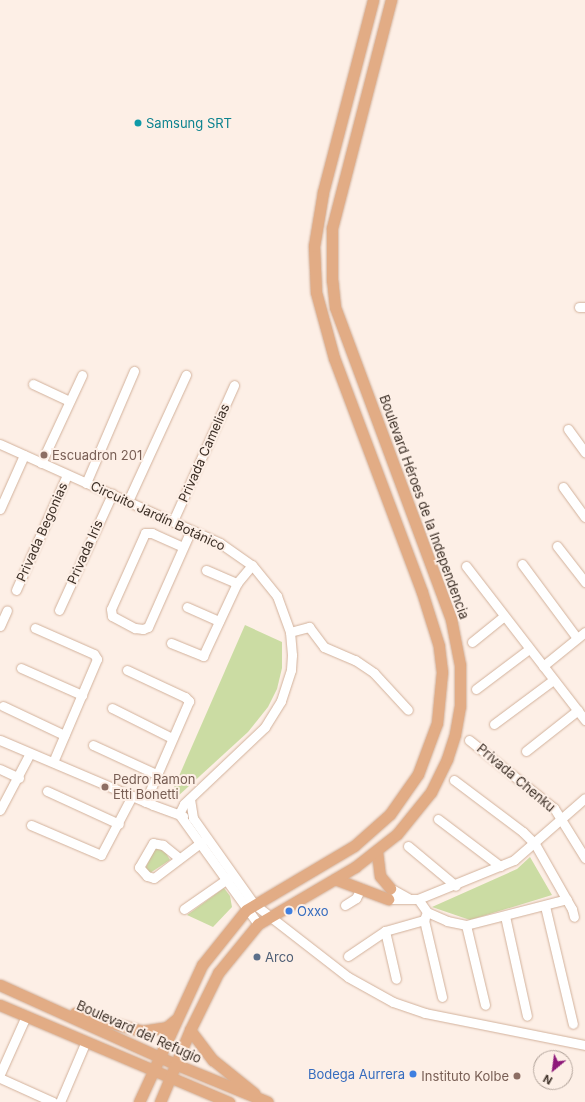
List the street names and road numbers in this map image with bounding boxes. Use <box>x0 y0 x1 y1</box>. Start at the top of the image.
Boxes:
street label: Boulevard Héroes de la Independencia <box>376 393 472 621</box>
street label: Privada Camelias <box>175 401 233 505</box>
street label: Circuito Jardín Botánico <box>88 478 228 554</box>
street label: Privada Begonias <box>13 480 71 584</box>
street label: Privada Iris <box>64 517 106 587</box>
street label: Privada Chenku <box>474 741 558 815</box>
street label: Boulevard del Refugio <box>74 997 204 1067</box>

